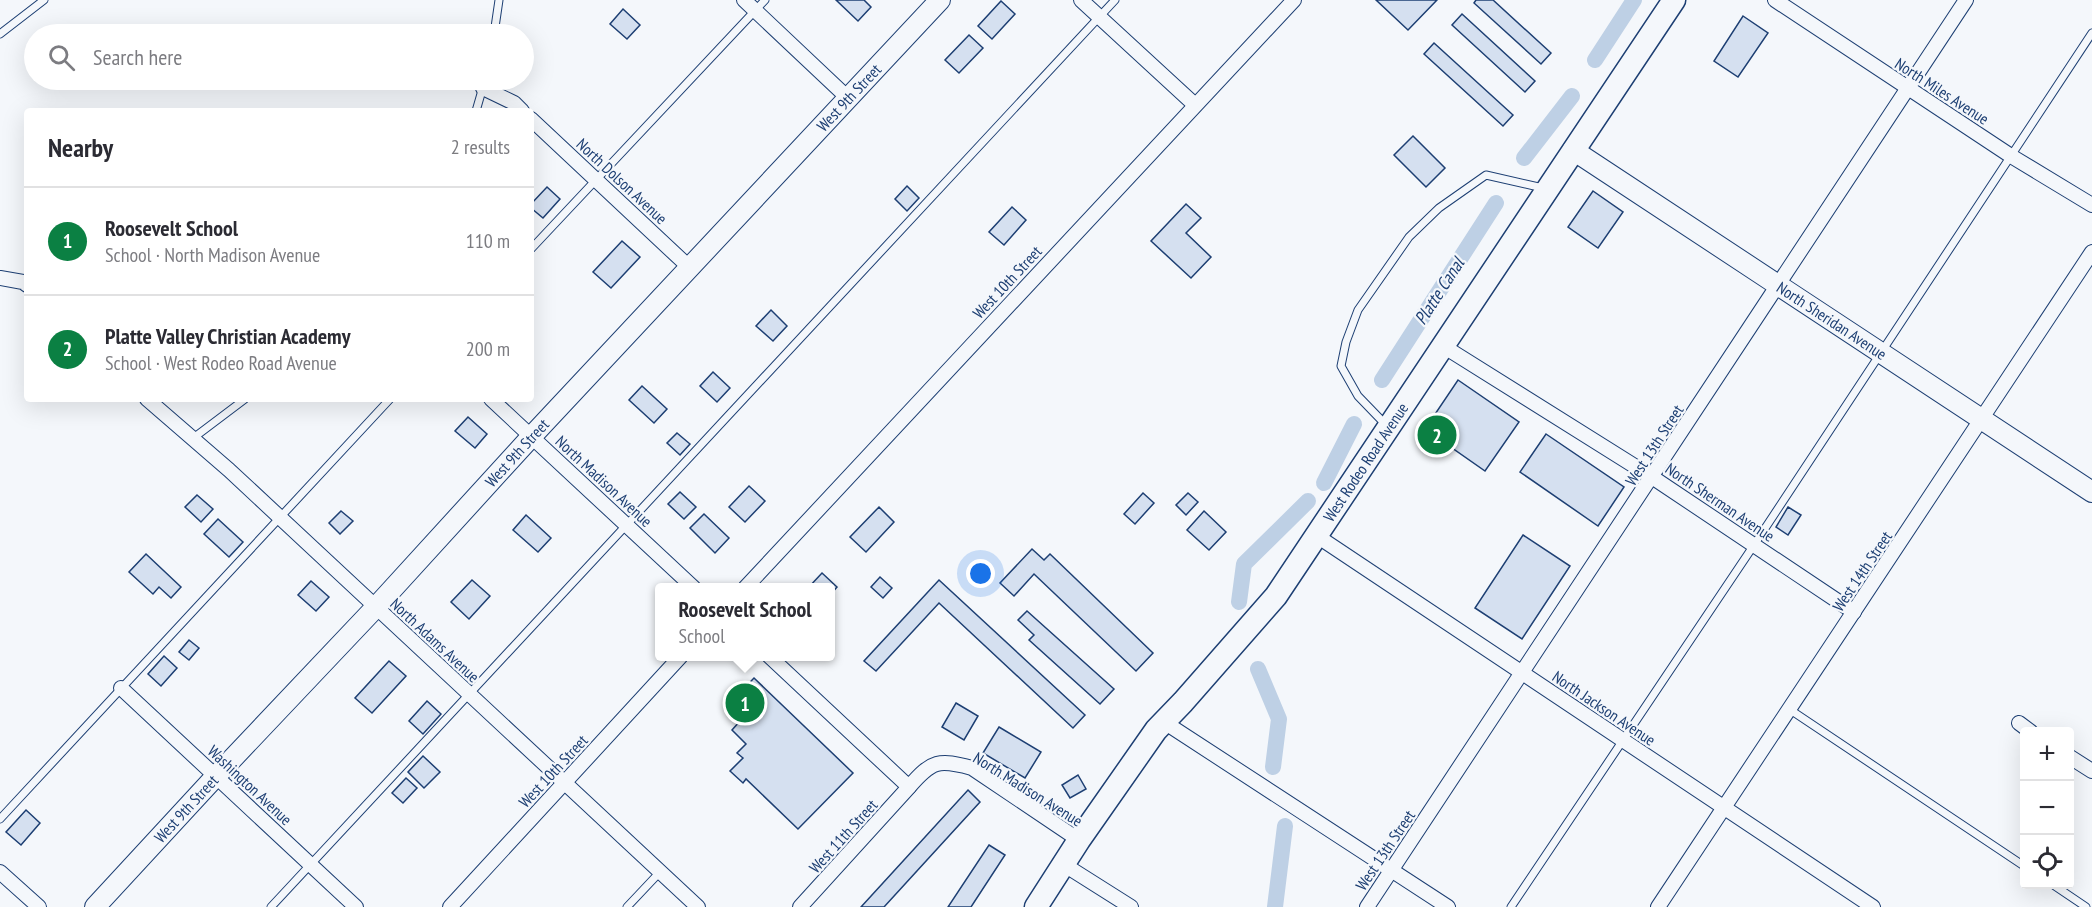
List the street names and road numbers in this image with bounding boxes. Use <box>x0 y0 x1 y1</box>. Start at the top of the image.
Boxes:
street label: North Miles Avenue <box>1891 53 1993 129</box>
street label: West 9th Street <box>812 59 886 136</box>
street label: North Dolson Avenue <box>572 134 672 228</box>
street label: West 10th Street <box>968 241 1046 323</box>
street label: North Sheridan Avenue <box>1773 277 1891 364</box>
street label: West Rodeo Road Avenue <box>1319 399 1412 525</box>
street label: West 13th Street <box>1620 400 1688 489</box>
street label: West 9th Street <box>481 414 553 491</box>
street label: North Madison Avenue <box>552 431 656 531</box>
street label: North Sherman Avenue <box>1662 458 1778 546</box>
street label: West 14th Street <box>1828 527 1896 615</box>
street label: North Adams Avenue <box>386 594 484 686</box>
street label: North Jackson Avenue <box>1549 666 1659 750</box>
street label: West 10th Street <box>514 730 592 812</box>
street label: Washington Avenue <box>204 741 296 829</box>
street label: North Madison Avenue <box>970 747 1086 831</box>
street label: West 9th Street <box>150 770 223 847</box>
street label: West 11th Street <box>805 795 882 877</box>
street label: West 13th Street <box>1351 806 1419 894</box>

